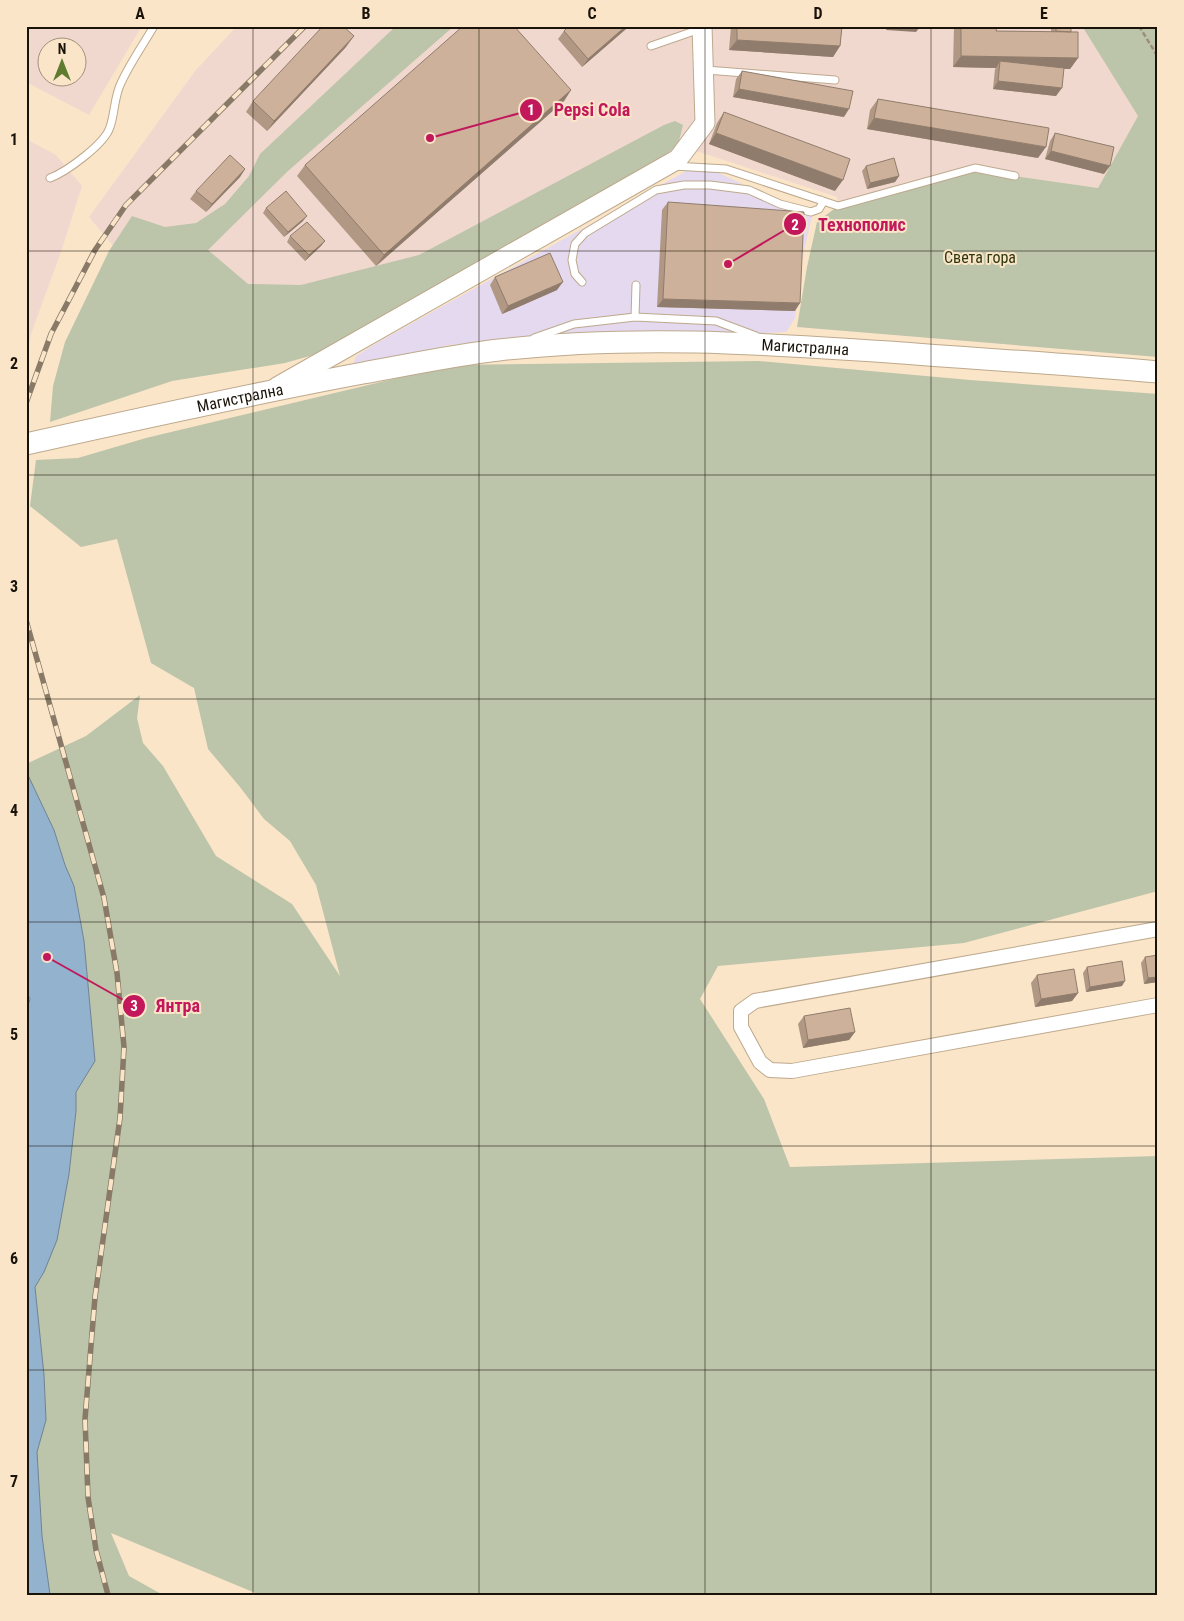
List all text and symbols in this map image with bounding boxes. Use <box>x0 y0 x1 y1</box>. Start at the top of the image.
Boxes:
text: A <box>135 4 145 23</box>
text: B <box>362 4 371 23</box>
text: C <box>587 4 597 23</box>
text: D <box>813 4 823 23</box>
text: E <box>1040 4 1048 23</box>
north arrow <box>38 38 88 88</box>
text: N <box>58 41 66 57</box>
callout: Pepsi Cola <box>519 93 640 126</box>
text: Pepsi Cola <box>554 99 630 120</box>
text: 1 <box>527 101 535 119</box>
text: 1 <box>10 130 18 149</box>
callout: Технополис <box>783 208 915 241</box>
text: Технополис <box>818 214 906 235</box>
text: 2 <box>791 216 799 234</box>
park label: Света гора <box>944 248 1016 267</box>
street label: Магистрална <box>761 335 850 359</box>
text: 2 <box>10 354 18 373</box>
street label: Магистрална <box>195 379 285 416</box>
text: 3 <box>10 577 18 596</box>
text: 4 <box>10 801 18 820</box>
callout: Янтра <box>121 989 210 1022</box>
text: Янтра <box>155 995 200 1016</box>
text: 3 <box>130 997 138 1015</box>
text: 5 <box>10 1025 18 1044</box>
text: 6 <box>10 1249 18 1268</box>
text: 7 <box>10 1472 18 1491</box>

